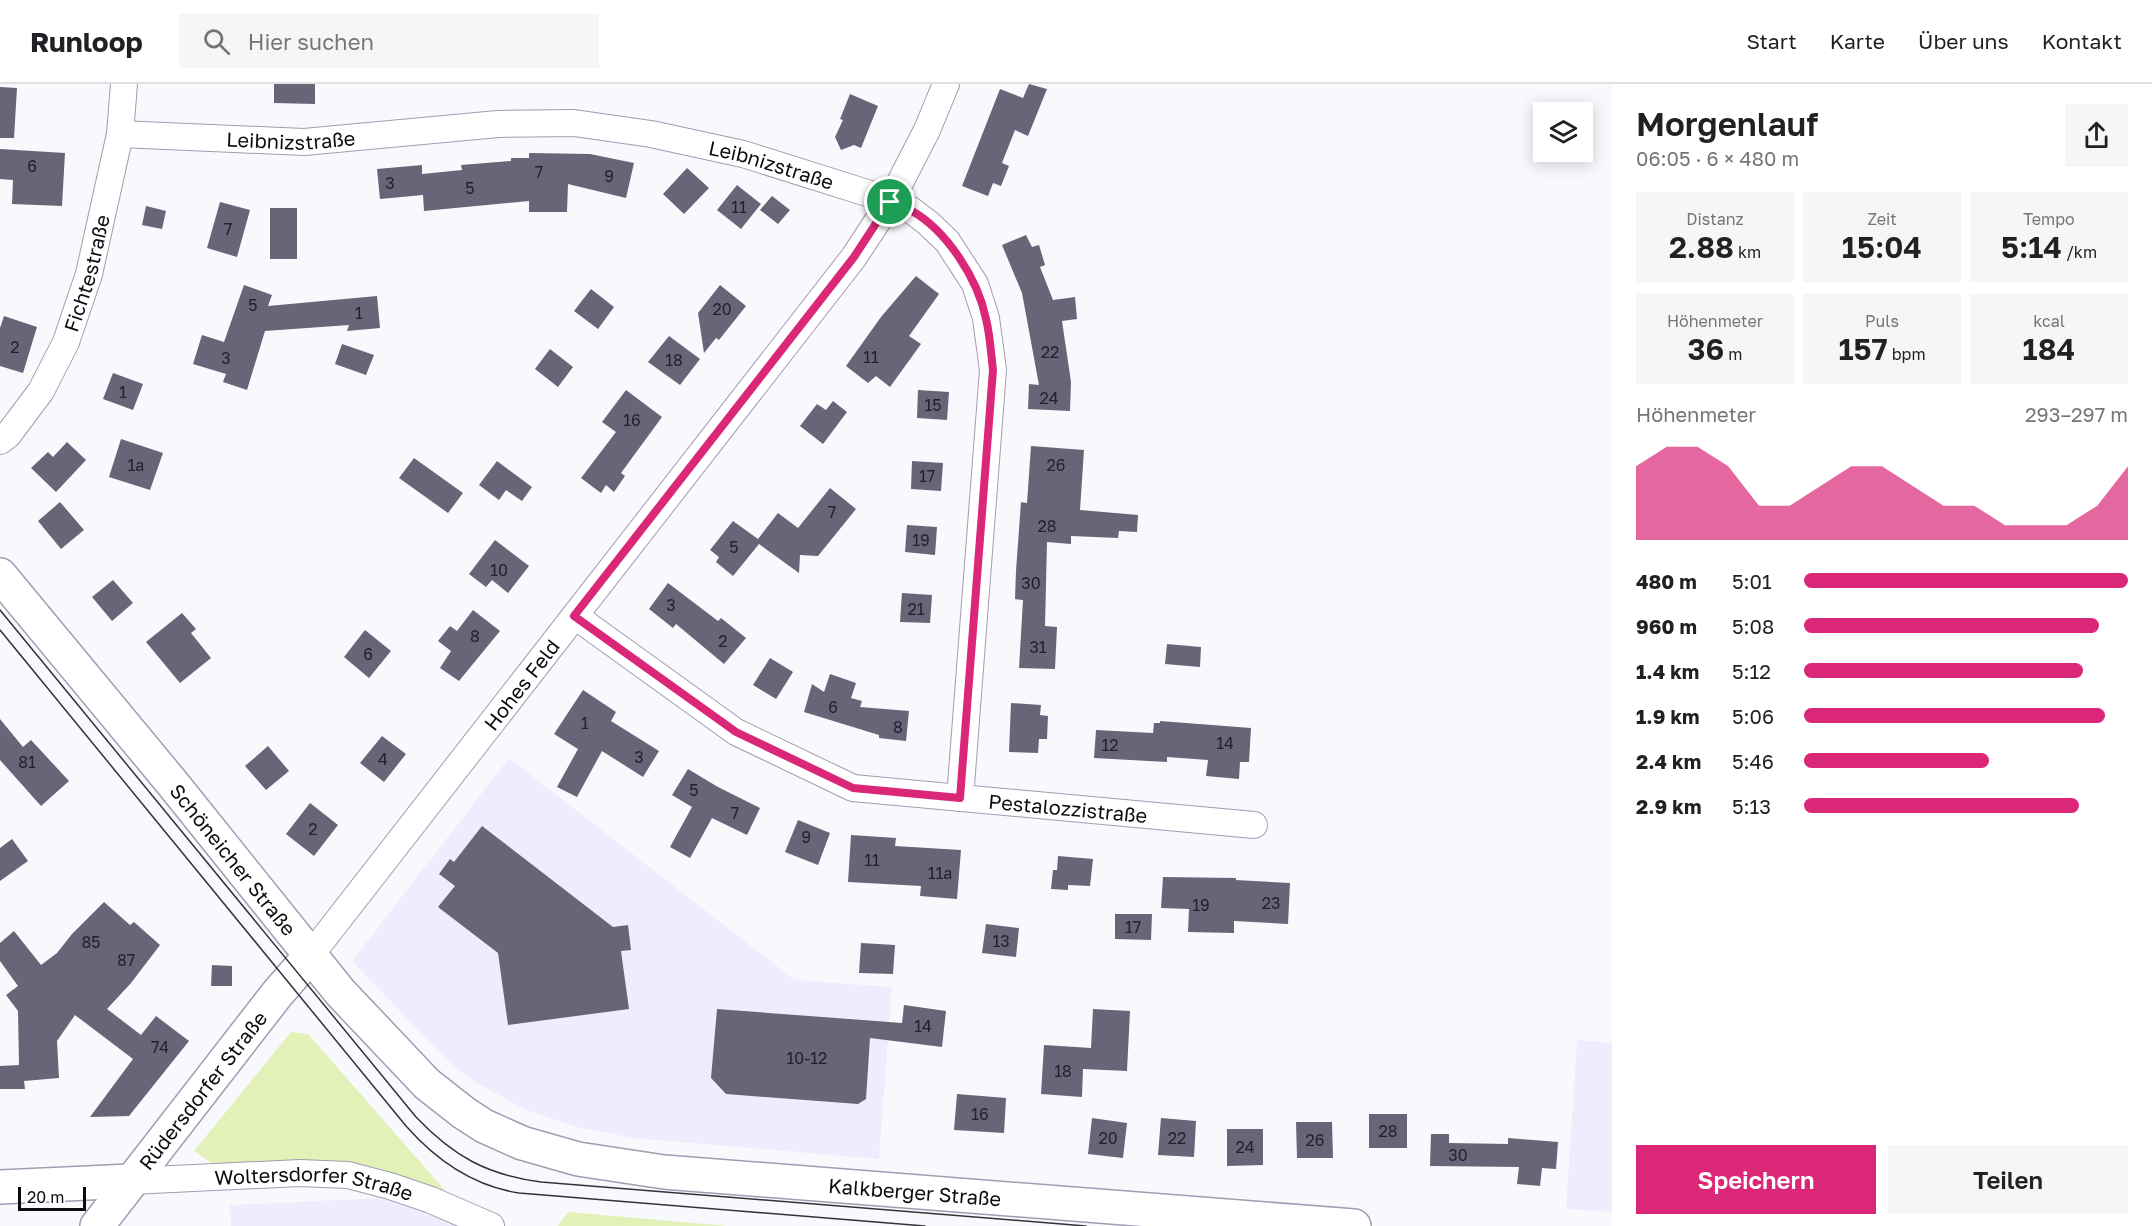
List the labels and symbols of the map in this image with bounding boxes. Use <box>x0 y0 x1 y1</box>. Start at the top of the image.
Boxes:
street label: Leibnizstraße <box>226 125 356 154</box>
street label: Leibnizstraße <box>707 135 837 194</box>
house number: 6 <box>27 156 37 176</box>
house number: 7 <box>535 162 543 182</box>
house number: 9 <box>604 166 614 186</box>
house number: 3 <box>385 173 395 193</box>
pin <box>864 176 915 227</box>
house number: 5 <box>465 178 475 198</box>
house number: 11 <box>731 197 747 217</box>
street label: Fichtestraße <box>58 212 114 335</box>
house number: 7 <box>224 219 232 239</box>
house number: 5 <box>248 295 258 315</box>
house number: 20 <box>712 299 732 319</box>
house number: 1 <box>355 303 363 323</box>
house number: 2 <box>10 337 20 357</box>
house number: 22 <box>1041 342 1059 362</box>
house number: 11 <box>863 347 879 367</box>
house number: 3 <box>221 348 231 368</box>
house number: 18 <box>665 350 683 370</box>
house number: 1 <box>119 382 127 402</box>
house number: 24 <box>1039 388 1059 408</box>
house number: 15 <box>924 395 942 415</box>
house number: 16 <box>623 410 641 430</box>
house number: 1a <box>128 455 144 475</box>
house number: 26 <box>1047 455 1065 475</box>
house number: 17 <box>919 466 935 486</box>
house number: 7 <box>828 502 836 522</box>
house number: 28 <box>1037 516 1057 536</box>
house number: 19 <box>912 530 930 550</box>
house number: 5 <box>729 537 739 557</box>
house number: 10 <box>490 560 508 580</box>
house number: 30 <box>1021 573 1041 593</box>
house number: 3 <box>666 595 676 615</box>
house number: 21 <box>907 599 925 619</box>
house number: 8 <box>470 626 480 646</box>
house number: 2 <box>718 631 728 651</box>
street label: Hohes Feld <box>478 634 564 735</box>
house number: 31 <box>1029 637 1047 657</box>
house number: 6 <box>363 644 373 664</box>
house number: 6 <box>828 697 838 717</box>
house number: 1 <box>581 713 589 733</box>
house number: 8 <box>893 717 903 737</box>
house number: 14 <box>1216 733 1234 753</box>
house number: 12 <box>1101 735 1119 755</box>
house number: 3 <box>634 747 644 767</box>
house number: 4 <box>378 749 388 769</box>
house number: 81 <box>18 752 36 772</box>
street label: Schöneicher Straße <box>165 779 302 940</box>
house number: 5 <box>689 780 699 800</box>
street label: Pestalozzistraße <box>987 789 1148 827</box>
house number: 7 <box>731 803 739 823</box>
house number: 2 <box>308 819 318 839</box>
house number: 9 <box>801 827 811 847</box>
house number: 11 <box>864 850 880 870</box>
house number: 11a <box>928 863 952 883</box>
house number: 23 <box>1262 893 1280 913</box>
house number: 19 <box>1192 895 1210 915</box>
house number: 17 <box>1125 917 1141 937</box>
house number: 13 <box>992 931 1010 951</box>
house number: 85 <box>81 932 101 952</box>
house number: 87 <box>117 950 135 970</box>
street label: Rüdersdorfer Straße <box>133 1006 271 1174</box>
house number: 14 <box>914 1016 932 1036</box>
house number: 74 <box>151 1037 169 1057</box>
house number: 10-12 <box>787 1048 827 1068</box>
house number: 18 <box>1054 1061 1072 1081</box>
house number: 16 <box>971 1104 989 1124</box>
house number: 28 <box>1378 1121 1398 1141</box>
house number: 20 <box>1098 1128 1118 1148</box>
house number: 22 <box>1168 1128 1186 1148</box>
house number: 26 <box>1306 1130 1324 1150</box>
house number: 24 <box>1235 1137 1255 1157</box>
house number: 30 <box>1448 1145 1468 1165</box>
street label: Woltersdorfer Straße <box>214 1161 416 1205</box>
street label: Kalkberger Straße <box>827 1173 1002 1210</box>
scale bar <box>18 1184 86 1212</box>

